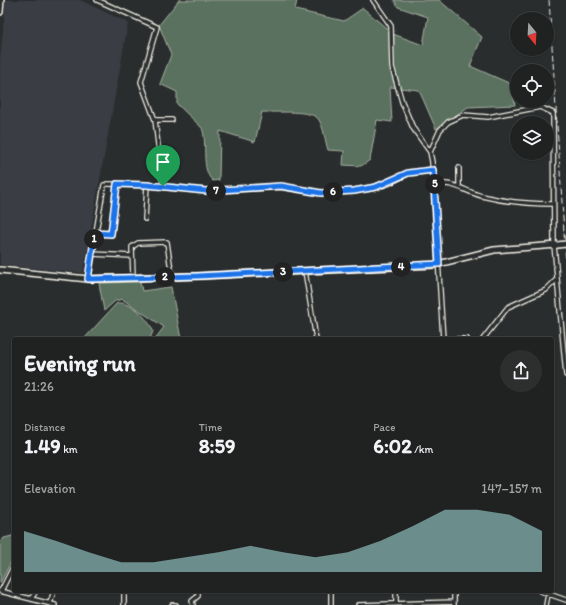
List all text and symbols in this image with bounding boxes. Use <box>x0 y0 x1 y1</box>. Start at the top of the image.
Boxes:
north arrow <box>510 12 554 56</box>
map controls <box>510 12 554 160</box>
button: locate <box>510 64 554 108</box>
button: layers <box>510 116 554 160</box>
pin <box>146 145 180 186</box>
icon: arrive <box>152 151 174 173</box>
pin: 5 <box>425 174 445 194</box>
text: 5 <box>432 177 438 190</box>
pin: 7 <box>206 181 226 201</box>
pin: 6 <box>323 182 343 202</box>
text: 7 <box>213 184 219 197</box>
text: 6 <box>330 185 336 198</box>
pin: 1 <box>84 229 104 249</box>
text: 1 <box>91 232 97 245</box>
pin: 4 <box>391 257 411 277</box>
text: 4 <box>398 260 404 273</box>
pin: 3 <box>273 262 293 282</box>
text: 3 <box>280 265 286 278</box>
pin: 2 <box>155 267 175 287</box>
text: 2 <box>162 270 168 283</box>
text: Evening run <box>24 350 136 377</box>
button: share <box>500 350 542 392</box>
text: 21:26 <box>24 379 54 394</box>
text: Distance <box>24 421 65 434</box>
text: Time <box>199 421 222 434</box>
text: Pace <box>373 421 395 434</box>
text: 1.49 <box>24 434 61 458</box>
text: 8:59 <box>199 434 235 458</box>
text: 6:02 <box>373 434 412 458</box>
text: km <box>61 443 78 456</box>
text: /km <box>412 443 433 456</box>
text: Elevation <box>24 481 76 496</box>
text: 147–157 m <box>481 481 542 496</box>

